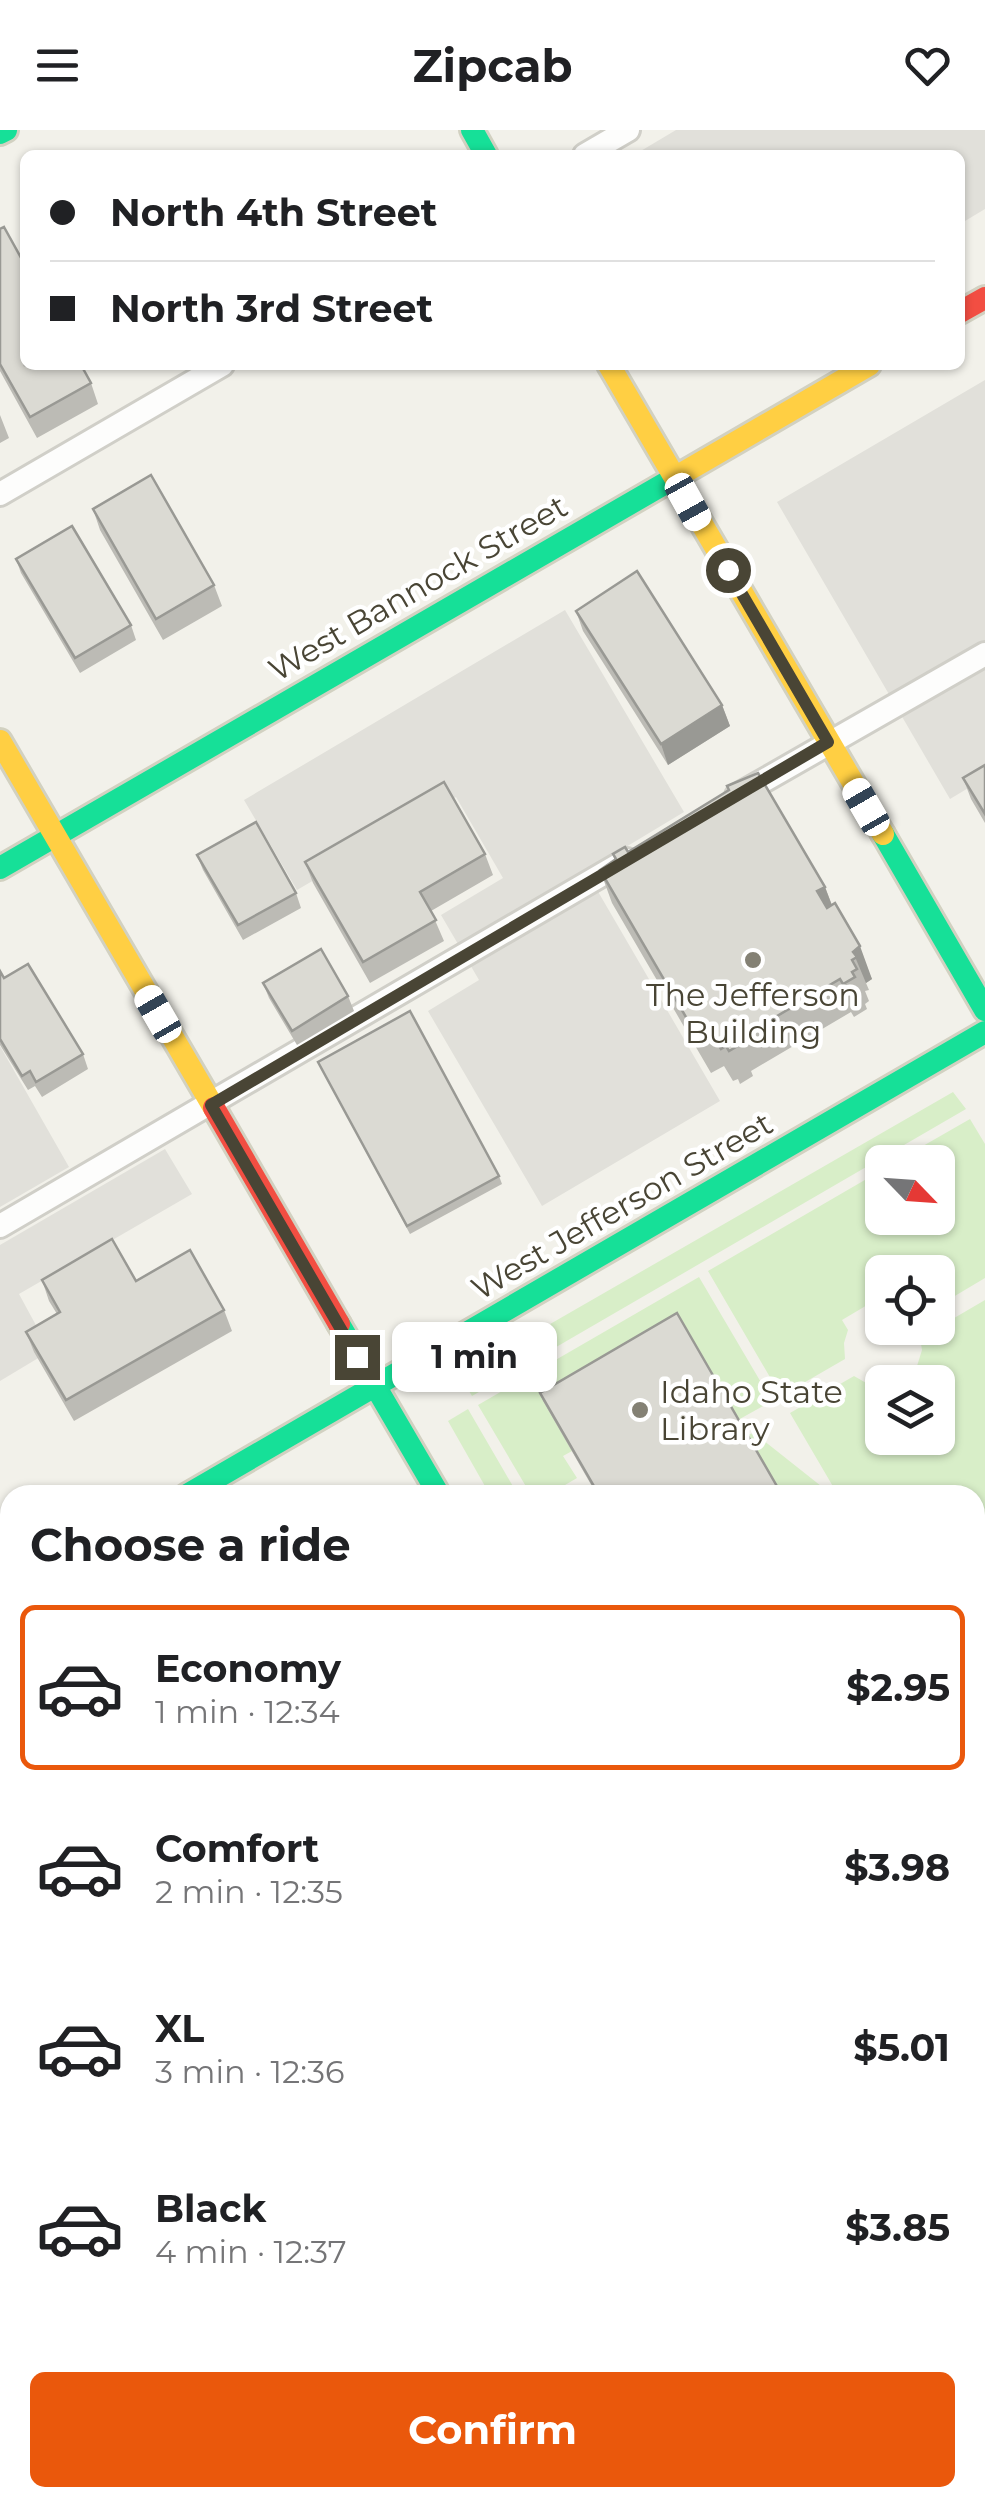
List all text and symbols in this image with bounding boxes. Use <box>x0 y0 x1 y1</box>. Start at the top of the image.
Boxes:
icon: menu <box>30 38 85 93</box>
text: Zipcab <box>412 38 573 93</box>
icon: heart <box>900 38 955 93</box>
text: North 4th Street <box>110 189 437 236</box>
text: North 3rd Street <box>110 285 433 332</box>
car <box>660 468 716 536</box>
street label: West Bannock Street <box>261 486 574 689</box>
route start <box>706 548 751 593</box>
car <box>838 774 894 840</box>
marker: The Jefferson Building <box>742 949 764 971</box>
place label: The Jefferson Building <box>646 975 860 1051</box>
car <box>130 981 186 1047</box>
street label: West Jefferson Street <box>464 1103 779 1308</box>
north arrow <box>865 1145 955 1235</box>
map controls <box>865 1145 955 1455</box>
button: locate <box>865 1255 955 1345</box>
callout: 1 min <box>392 1322 557 1392</box>
route end <box>335 1335 380 1380</box>
text: 1 min <box>431 1337 518 1376</box>
button: layers <box>865 1365 955 1455</box>
place label: Idaho State Library <box>660 1372 843 1448</box>
marker: Idaho State Library <box>629 1399 651 1421</box>
text: Choose a ride <box>30 1517 351 1572</box>
icon: car <box>35 1643 125 1733</box>
text: Economy <box>155 1645 341 1692</box>
text: $2.95 <box>846 1664 950 1711</box>
text: 1 min · 12:34 <box>155 1692 340 1731</box>
icon: car <box>35 1823 125 1913</box>
text: Comfort <box>155 1825 319 1872</box>
text: $3.98 <box>844 1844 950 1891</box>
text: 2 min · 12:35 <box>155 1872 343 1911</box>
icon: car <box>35 2003 125 2093</box>
text: XL <box>155 2005 204 2052</box>
text: $5.01 <box>853 2024 950 2071</box>
text: 3 min · 12:36 <box>155 2052 345 2091</box>
icon: car <box>35 2183 125 2273</box>
text: Black <box>155 2185 266 2232</box>
text: $3.85 <box>845 2204 950 2251</box>
text: 4 min · 12:37 <box>155 2232 347 2271</box>
button: Confirm <box>30 2372 955 2487</box>

